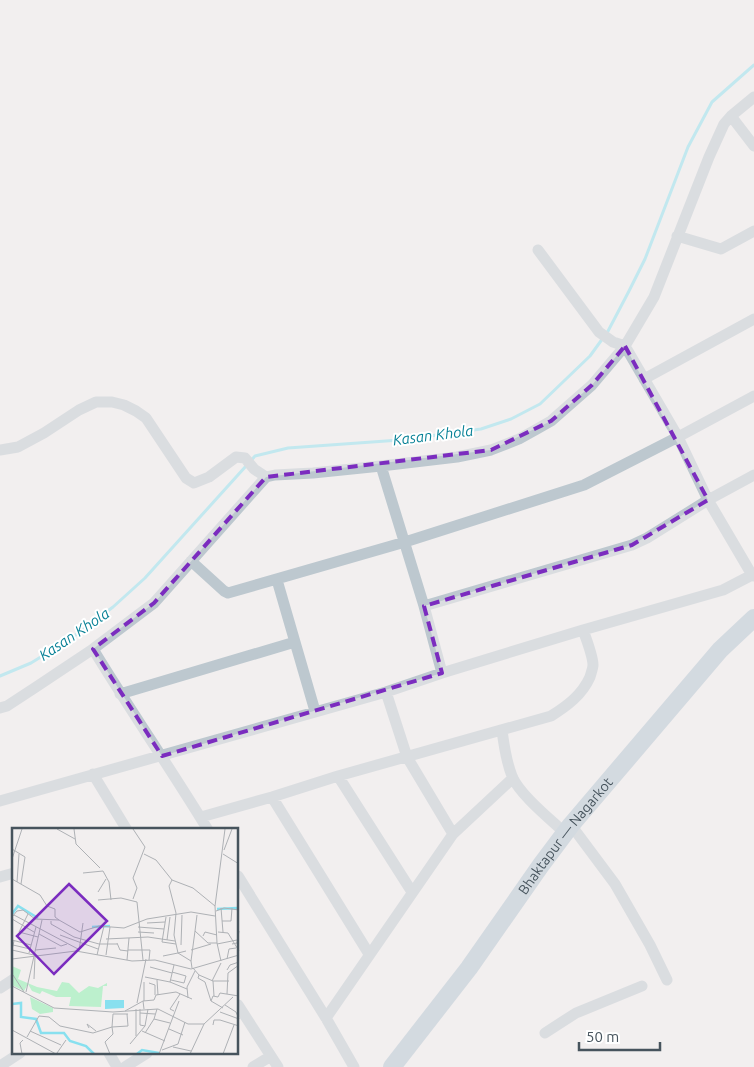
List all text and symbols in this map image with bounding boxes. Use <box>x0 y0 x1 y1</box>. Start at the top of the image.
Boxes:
water label: Kasan Khola <box>392 422 474 448</box>
water label: Kasan Khola <box>36 604 112 664</box>
street label: Bhaktapur — Nagarkot <box>515 774 616 898</box>
inset map <box>12 828 239 1054</box>
scale bar <box>579 1020 660 1052</box>
text: 50 m <box>586 1028 619 1045</box>

